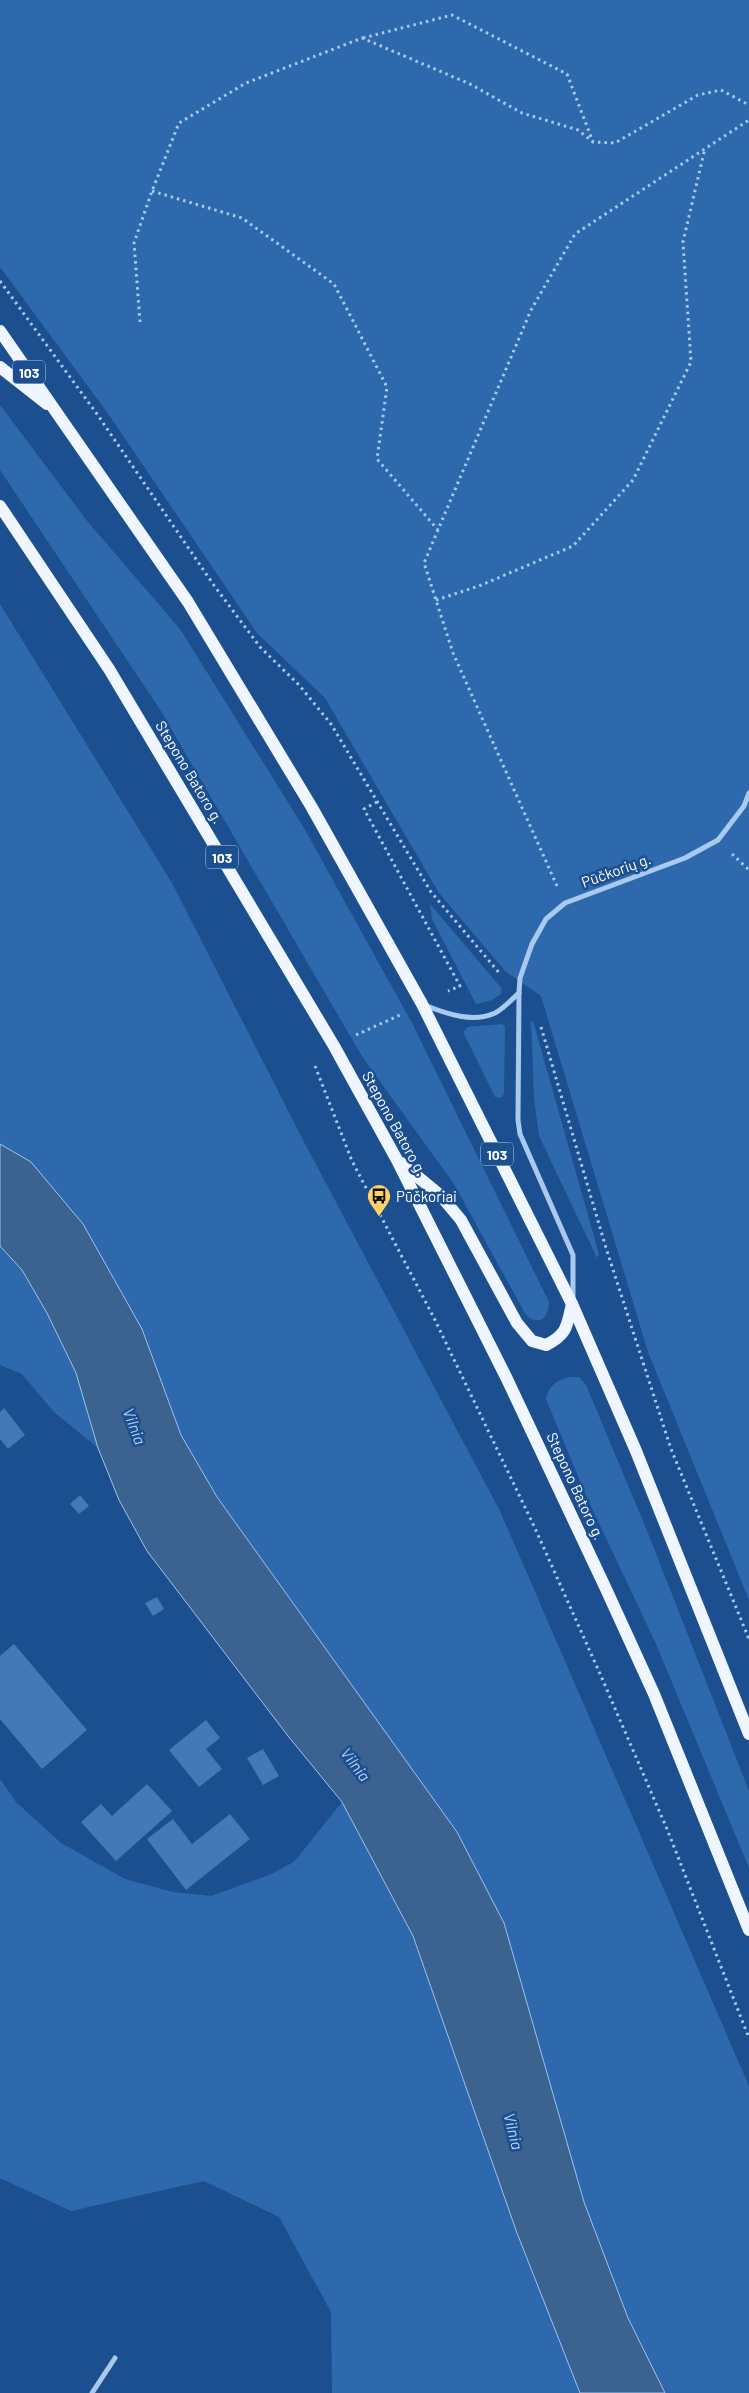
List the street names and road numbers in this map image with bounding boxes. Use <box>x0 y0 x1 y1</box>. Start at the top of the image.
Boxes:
road number: 103 <box>13 361 45 384</box>
street label: Stepono Batoro g. <box>152 717 228 827</box>
road number: 103 <box>206 846 238 869</box>
street label: Pūčkorių g. <box>579 849 653 891</box>
street label: Stepono Batoro g. <box>359 1068 431 1178</box>
road number: 103 <box>481 1142 513 1166</box>
street label: Stepono Batoro g. <box>543 1429 609 1543</box>

